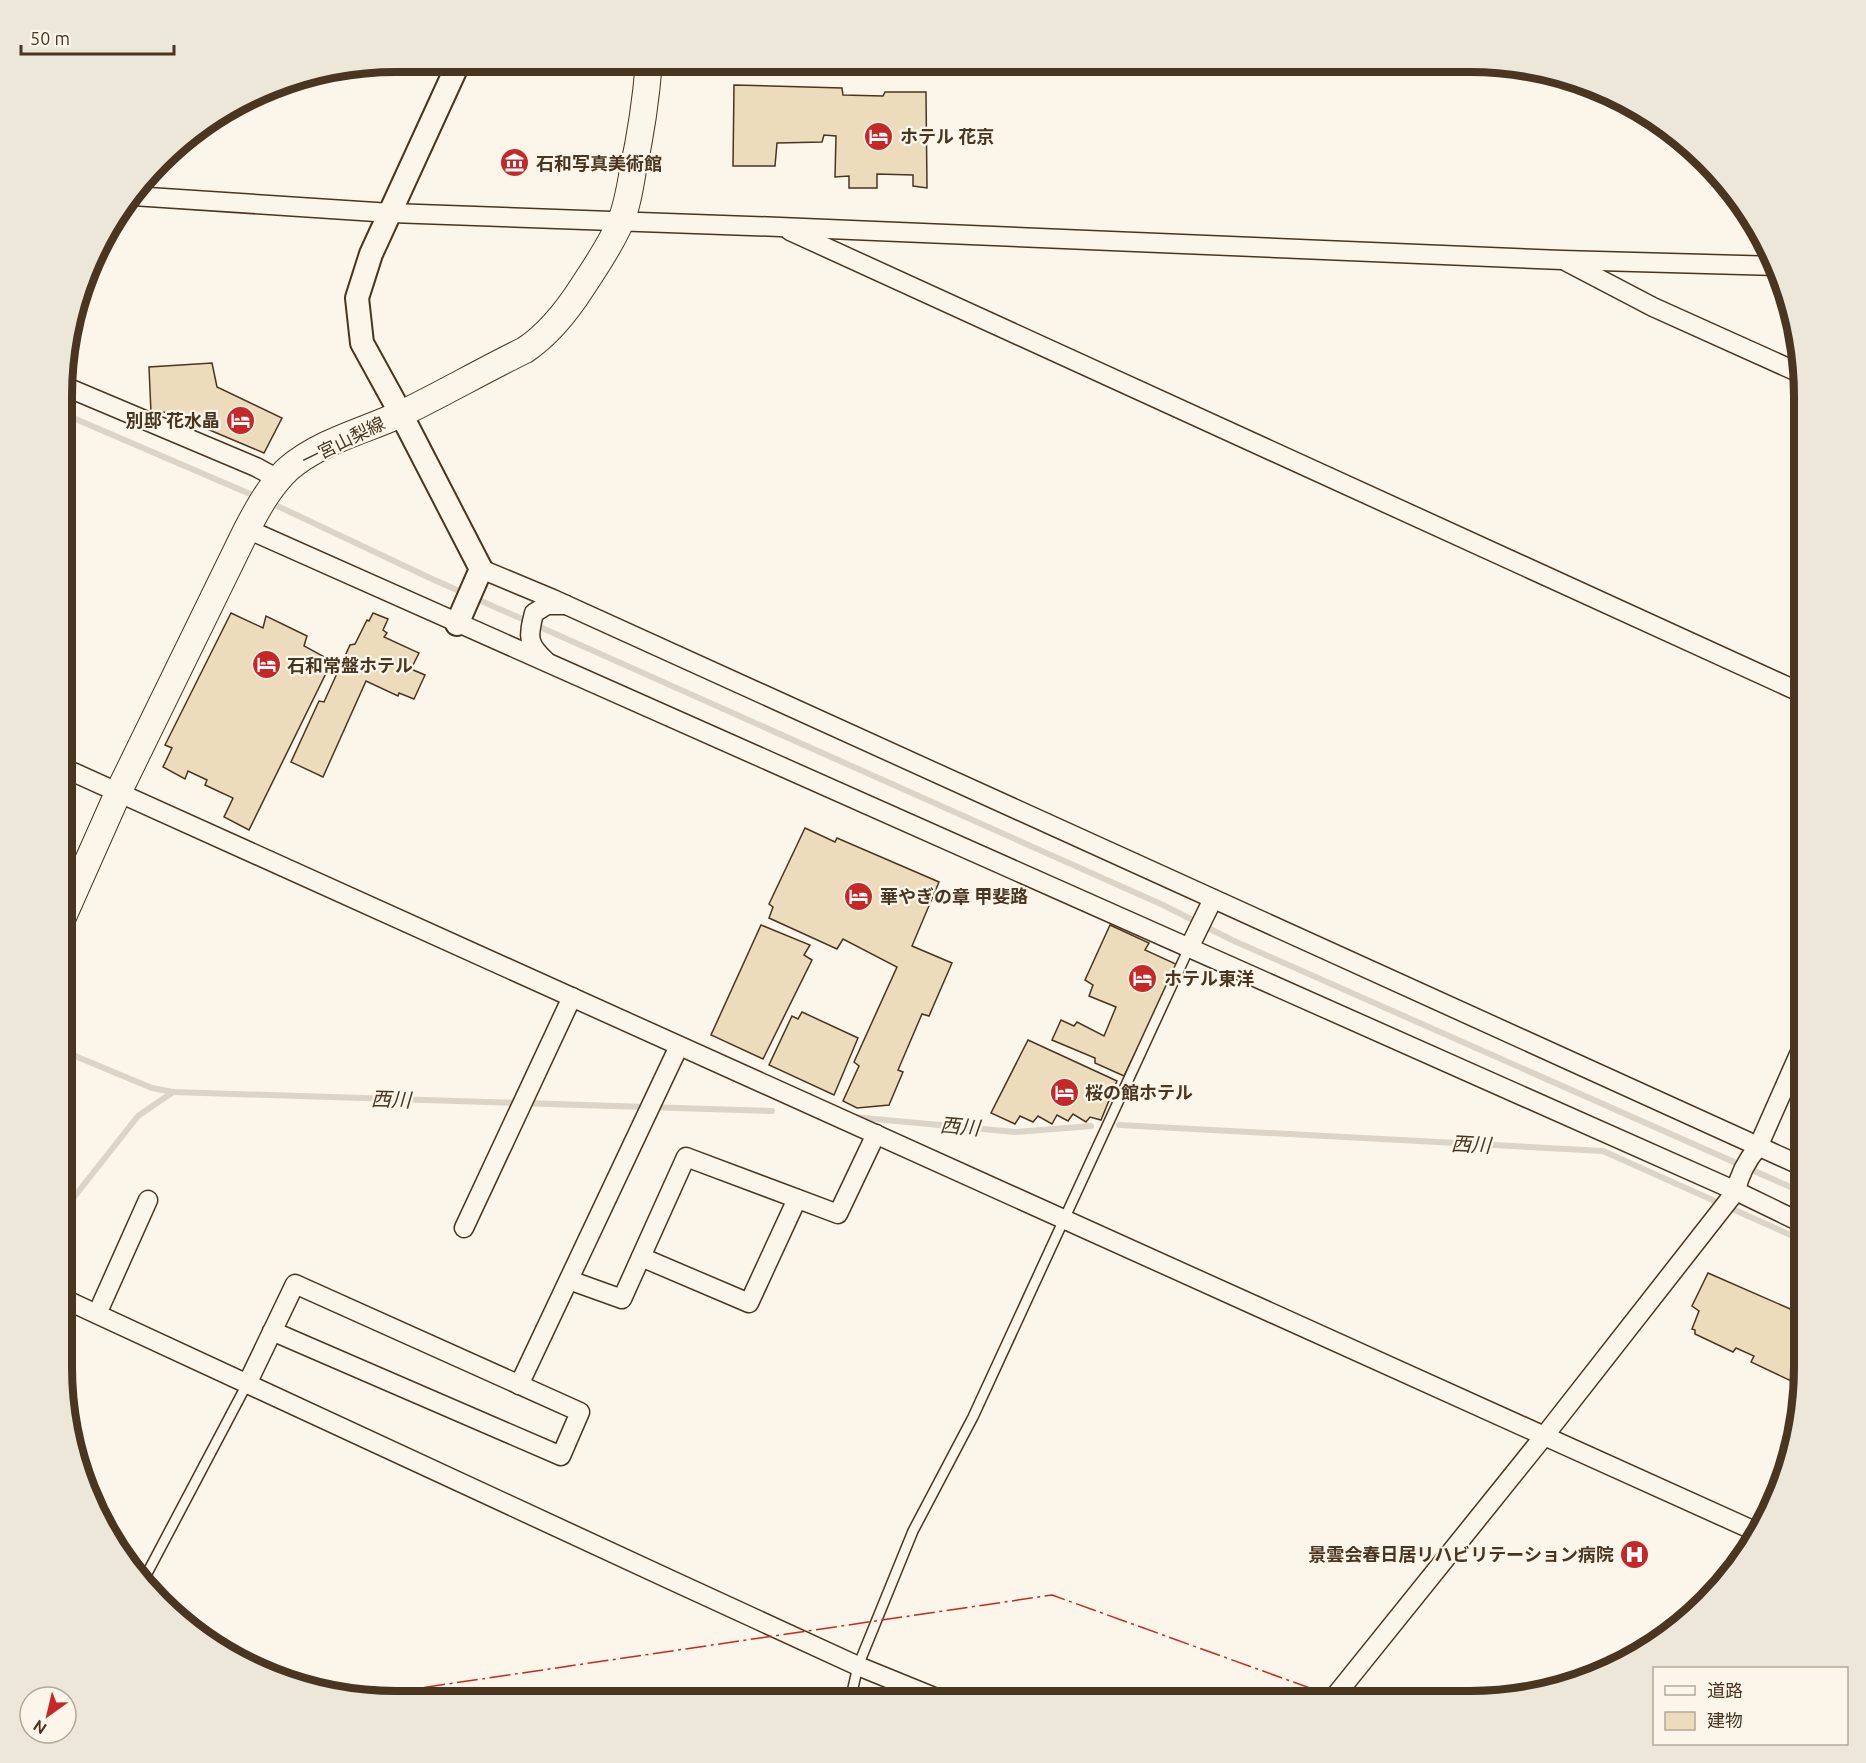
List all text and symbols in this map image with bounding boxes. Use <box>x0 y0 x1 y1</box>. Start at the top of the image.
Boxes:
scale bar <box>21 18 174 56</box>
text: 50 m <box>30 28 70 48</box>
hotel icon: ホテル 花京 <box>863 120 895 152</box>
place label: ホテル 花京 <box>900 126 994 146</box>
museum icon: 石和写真美術館 <box>499 147 531 179</box>
place label: 石和写真美術館 <box>536 153 662 173</box>
hotel icon: 別邸 花水晶 <box>225 404 257 436</box>
place label: 別邸 花水晶 <box>126 410 220 430</box>
street label: 一宮山梨線 <box>298 412 388 470</box>
hotel icon: 石和常盤ホテル <box>250 649 282 681</box>
place label: 石和常盤ホテル <box>287 655 413 675</box>
hotel icon: 華やぎの章 甲斐路 <box>843 880 875 912</box>
place label: 華やぎの章 甲斐路 <box>880 886 1028 906</box>
hotel icon: ホテル東洋 <box>1127 962 1159 994</box>
place label: ホテル東洋 <box>1164 968 1254 988</box>
hotel icon: 桜の館ホテル <box>1048 1076 1080 1108</box>
place label: 桜の館ホテル <box>1085 1082 1193 1102</box>
water label: 西川 <box>371 1087 413 1111</box>
water label: 西川 <box>939 1113 983 1139</box>
water label: 西川 <box>1450 1131 1494 1157</box>
hospital icon: 景雲会春日居リハビリテーション病院 <box>1619 1538 1651 1570</box>
place label: 景雲会春日居リハビリテーション病院 <box>1308 1544 1614 1564</box>
legend <box>1653 1667 1848 1745</box>
text: 道路 <box>1707 1680 1743 1700</box>
north arrow <box>18 1685 78 1745</box>
text: 建物 <box>1707 1710 1743 1730</box>
text: N <box>30 1717 50 1738</box>

